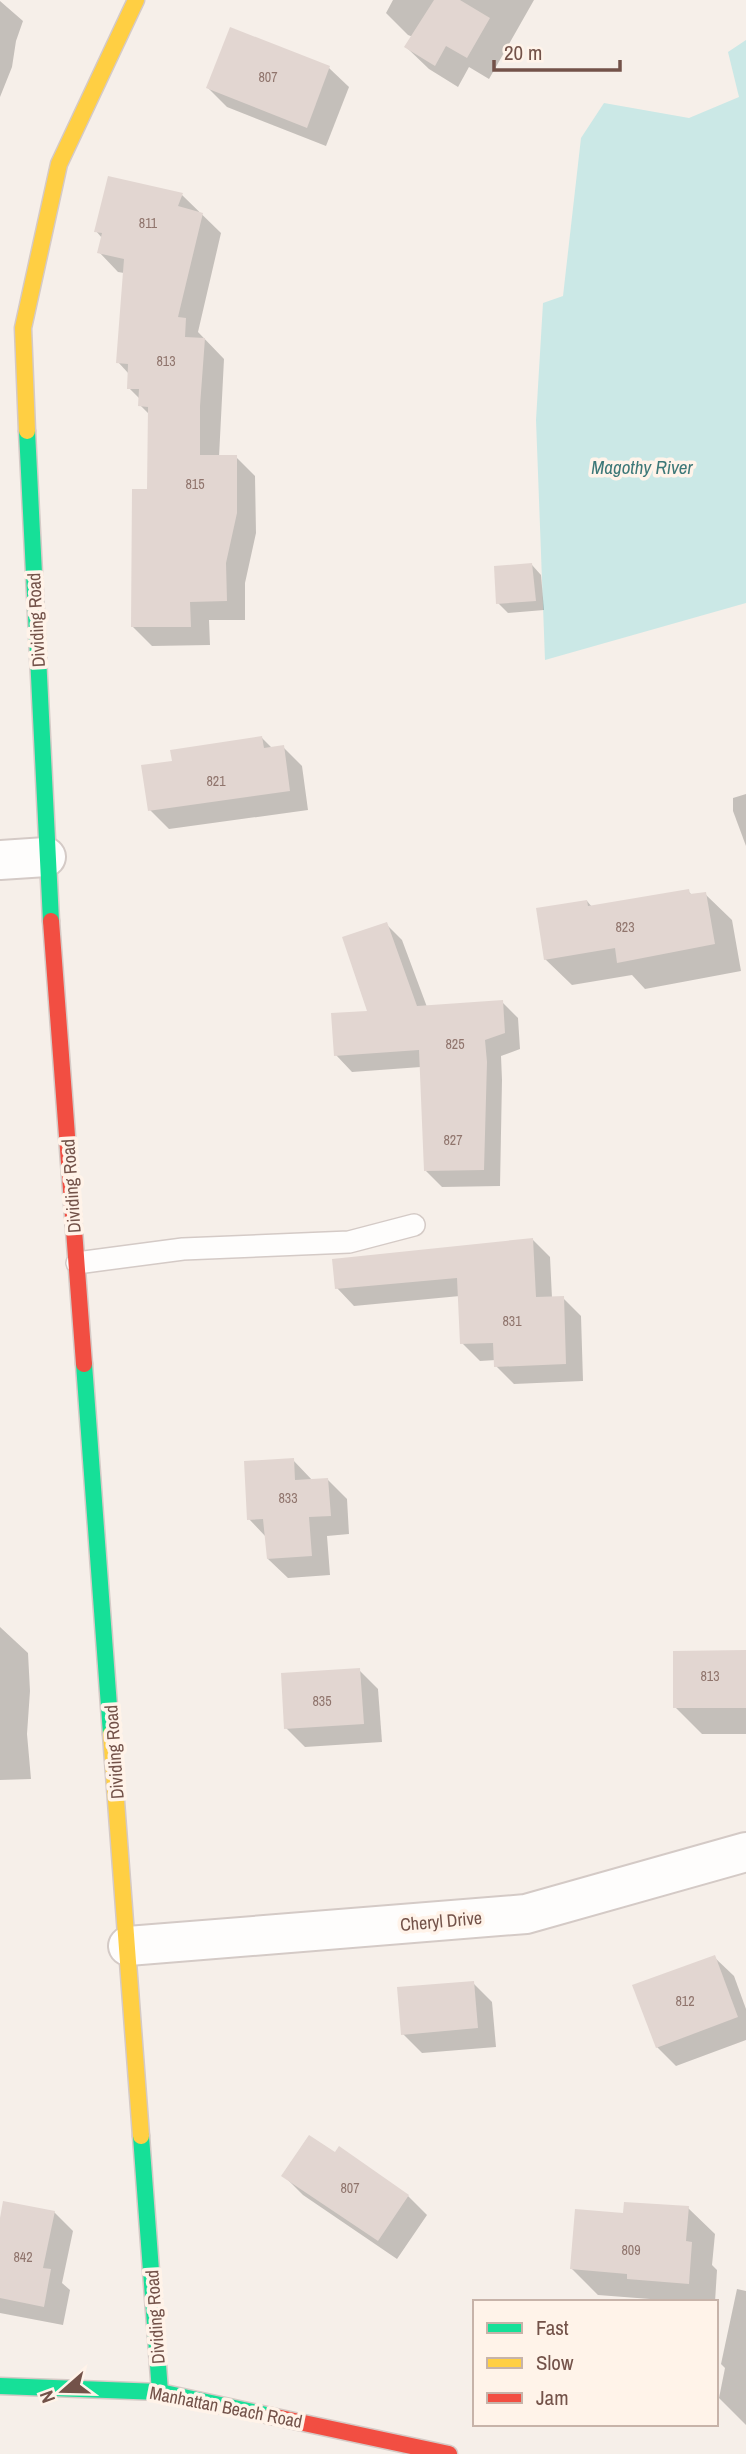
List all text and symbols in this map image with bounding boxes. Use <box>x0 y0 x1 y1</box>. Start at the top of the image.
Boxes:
scale bar <box>494 28 620 72</box>
text: 20 m <box>504 38 542 67</box>
house number: 807 <box>258 68 278 86</box>
house number: 811 <box>139 214 158 232</box>
house number: 813 <box>156 352 176 370</box>
water label: Magothy River <box>591 454 693 480</box>
house number: 815 <box>185 475 205 493</box>
street label: Dividing Road <box>21 572 51 668</box>
house number: 821 <box>206 772 226 790</box>
house number: 823 <box>615 918 635 936</box>
house number: 825 <box>445 1035 465 1053</box>
house number: 827 <box>443 1131 463 1149</box>
street label: Dividing Road <box>55 1138 87 1234</box>
house number: 831 <box>502 1312 522 1330</box>
house number: 833 <box>278 1489 298 1507</box>
house number: 813 <box>700 1667 720 1685</box>
house number: 835 <box>312 1692 332 1710</box>
street label: Dividing Road <box>98 1704 130 1800</box>
street label: Cheryl Drive <box>399 1905 483 1937</box>
house number: 812 <box>675 1992 695 2010</box>
house number: 807 <box>340 2179 360 2197</box>
house number: 809 <box>621 2241 641 2259</box>
house number: 842 <box>13 2248 33 2266</box>
street label: Dividing Road <box>139 2269 171 2365</box>
legend <box>473 2300 718 2426</box>
text: Fast <box>536 2313 569 2342</box>
text: Slow <box>536 2348 574 2377</box>
north arrow <box>28 2356 98 2426</box>
street label: Manhattan Beach Road <box>147 2380 305 2434</box>
text: Jam <box>536 2383 569 2412</box>
text: N <box>33 2387 61 2407</box>

